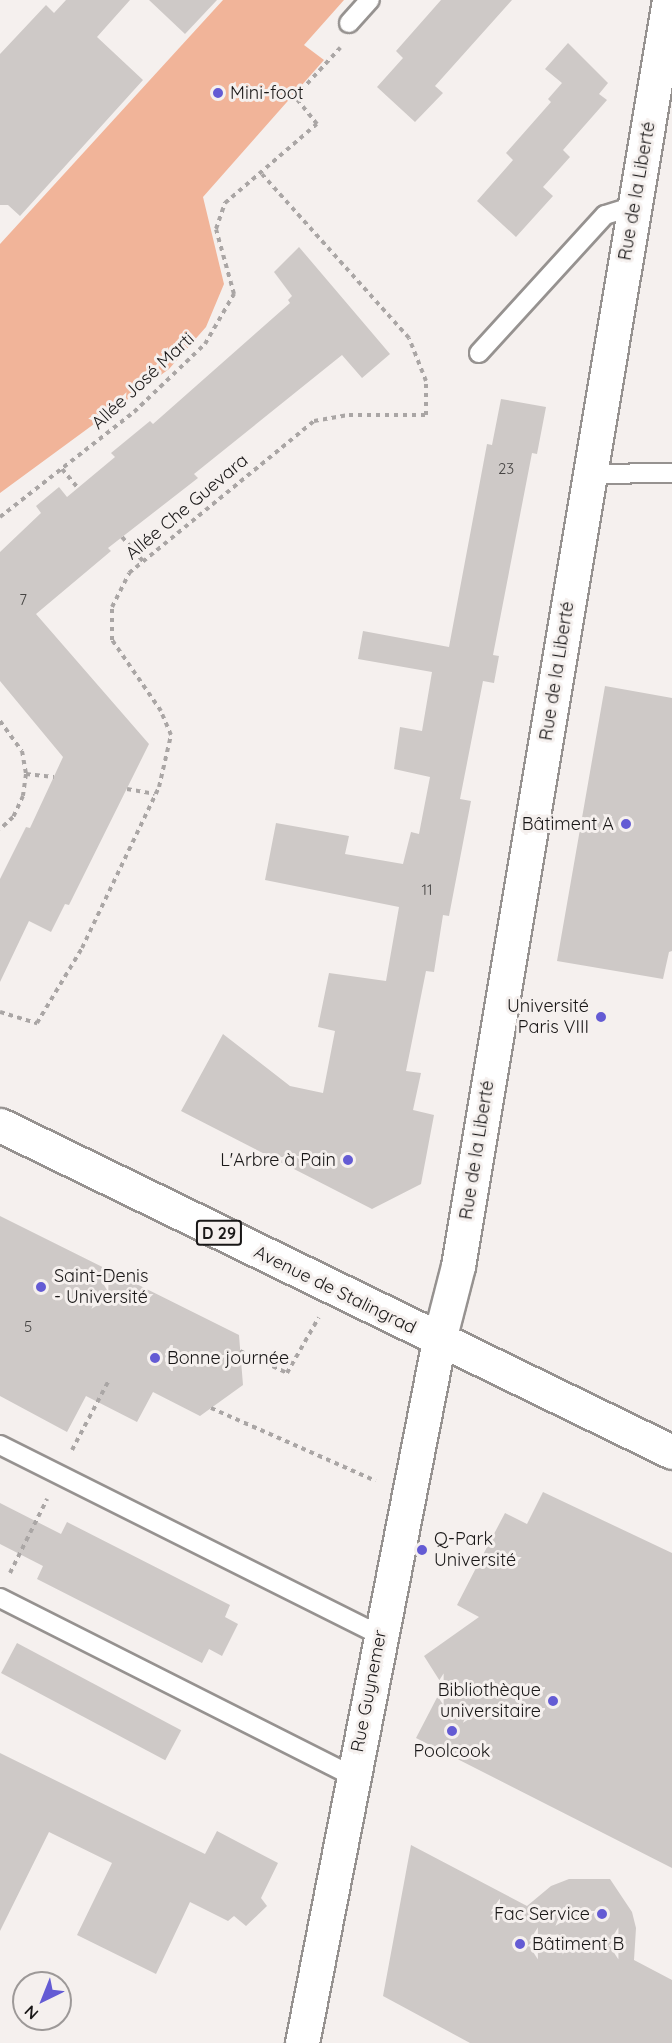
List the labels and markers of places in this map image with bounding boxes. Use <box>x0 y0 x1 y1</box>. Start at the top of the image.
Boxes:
place label: Mini-foot <box>230 82 304 104</box>
marker: Mini-foot <box>211 86 225 100</box>
place label: Bâtiment A <box>522 813 614 835</box>
marker: Bâtiment A <box>619 817 633 831</box>
place label: Université Paris VIII <box>507 996 589 1038</box>
marker: Université Paris VIII <box>594 1010 608 1024</box>
place label: L'Arbre à Pain <box>220 1149 336 1171</box>
marker: L'Arbre à Pain <box>341 1153 355 1167</box>
place label: Saint-Denis - Université <box>54 1266 148 1308</box>
marker: Saint-Denis - Université <box>32 1278 50 1296</box>
place label: Bonne journée <box>167 1347 289 1369</box>
marker: Bonne journée <box>148 1351 162 1365</box>
place label: Q-Park Université <box>434 1529 516 1572</box>
marker: Q-Park Université <box>415 1543 429 1557</box>
place label: Bibliothèque universitaire <box>438 1680 541 1722</box>
marker: Bibliothèque universitaire <box>546 1694 560 1708</box>
marker: Poolcook <box>445 1724 459 1738</box>
place label: Poolcook <box>414 1740 490 1762</box>
place label: Fac Service <box>494 1903 590 1925</box>
marker: Fac Service <box>595 1907 609 1921</box>
place label: Bâtiment B <box>532 1933 624 1955</box>
marker: Bâtiment B <box>513 1937 527 1951</box>

